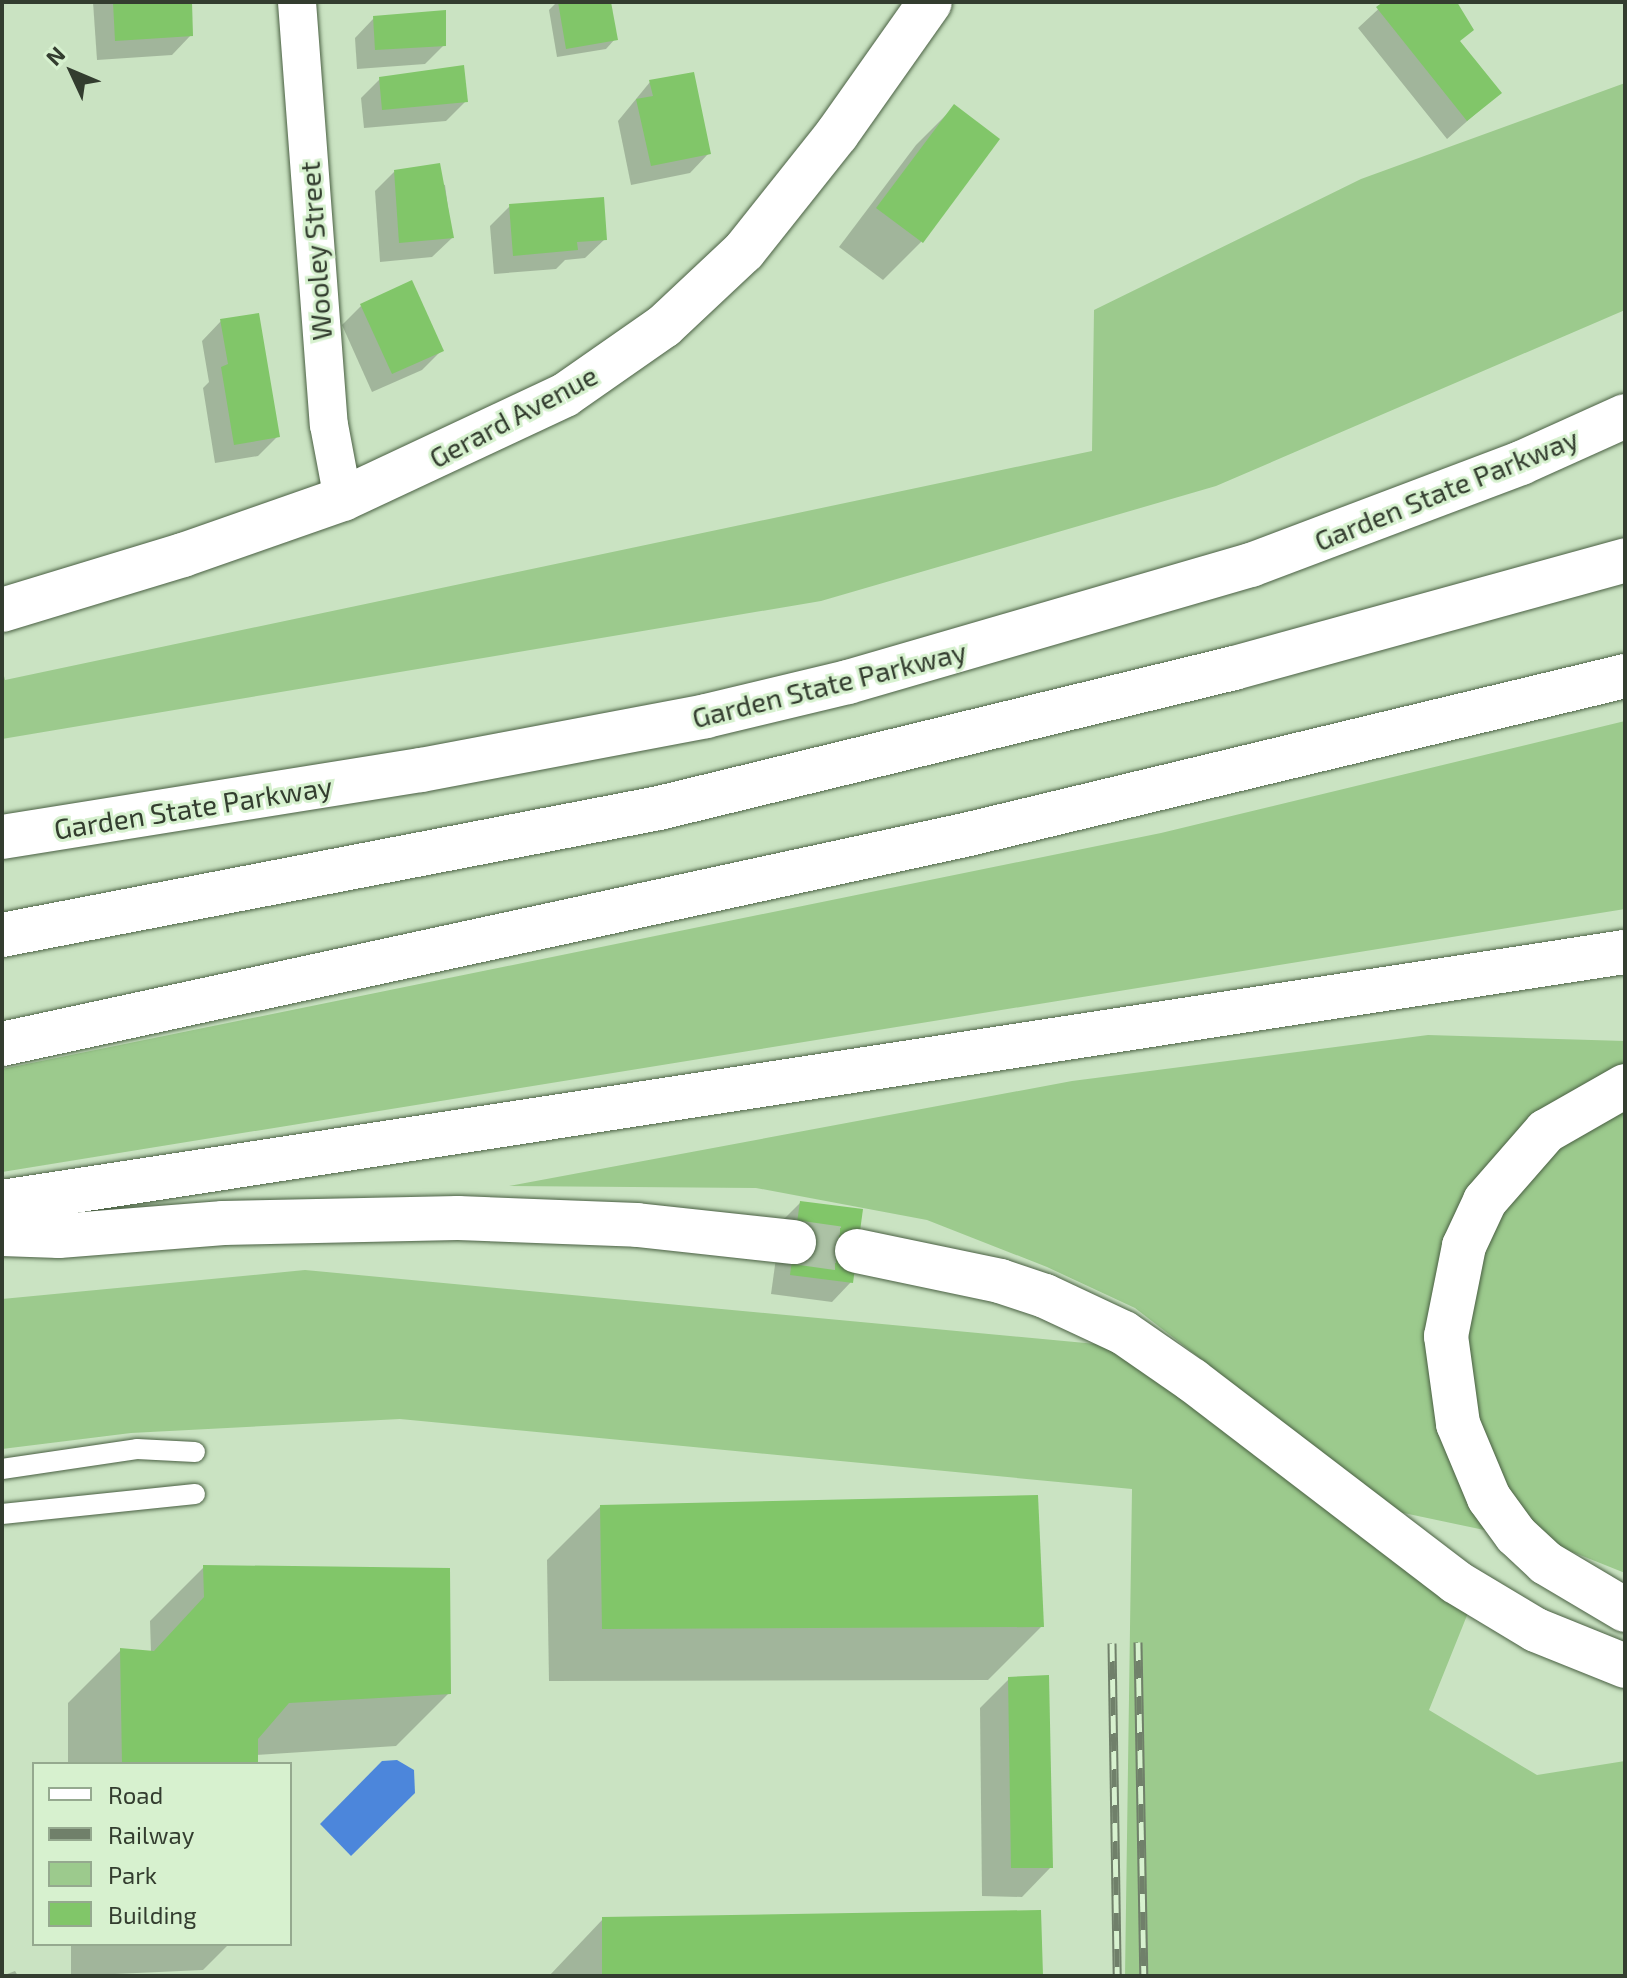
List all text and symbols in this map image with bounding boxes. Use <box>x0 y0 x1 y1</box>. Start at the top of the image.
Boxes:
north arrow <box>32 32 112 112</box>
text: N <box>40 41 70 70</box>
street label: Wooley Street <box>292 160 338 342</box>
street label: Gerard Avenue <box>423 357 603 475</box>
street label: Garden State Parkway <box>1309 421 1583 557</box>
street label: Garden State Parkway <box>688 634 970 734</box>
street label: Garden State Parkway <box>51 768 335 846</box>
legend <box>32 1762 292 1946</box>
text: Road <box>108 1780 163 1809</box>
text: Railway <box>108 1820 194 1849</box>
text: Park <box>108 1860 157 1889</box>
text: Building <box>108 1900 197 1929</box>

